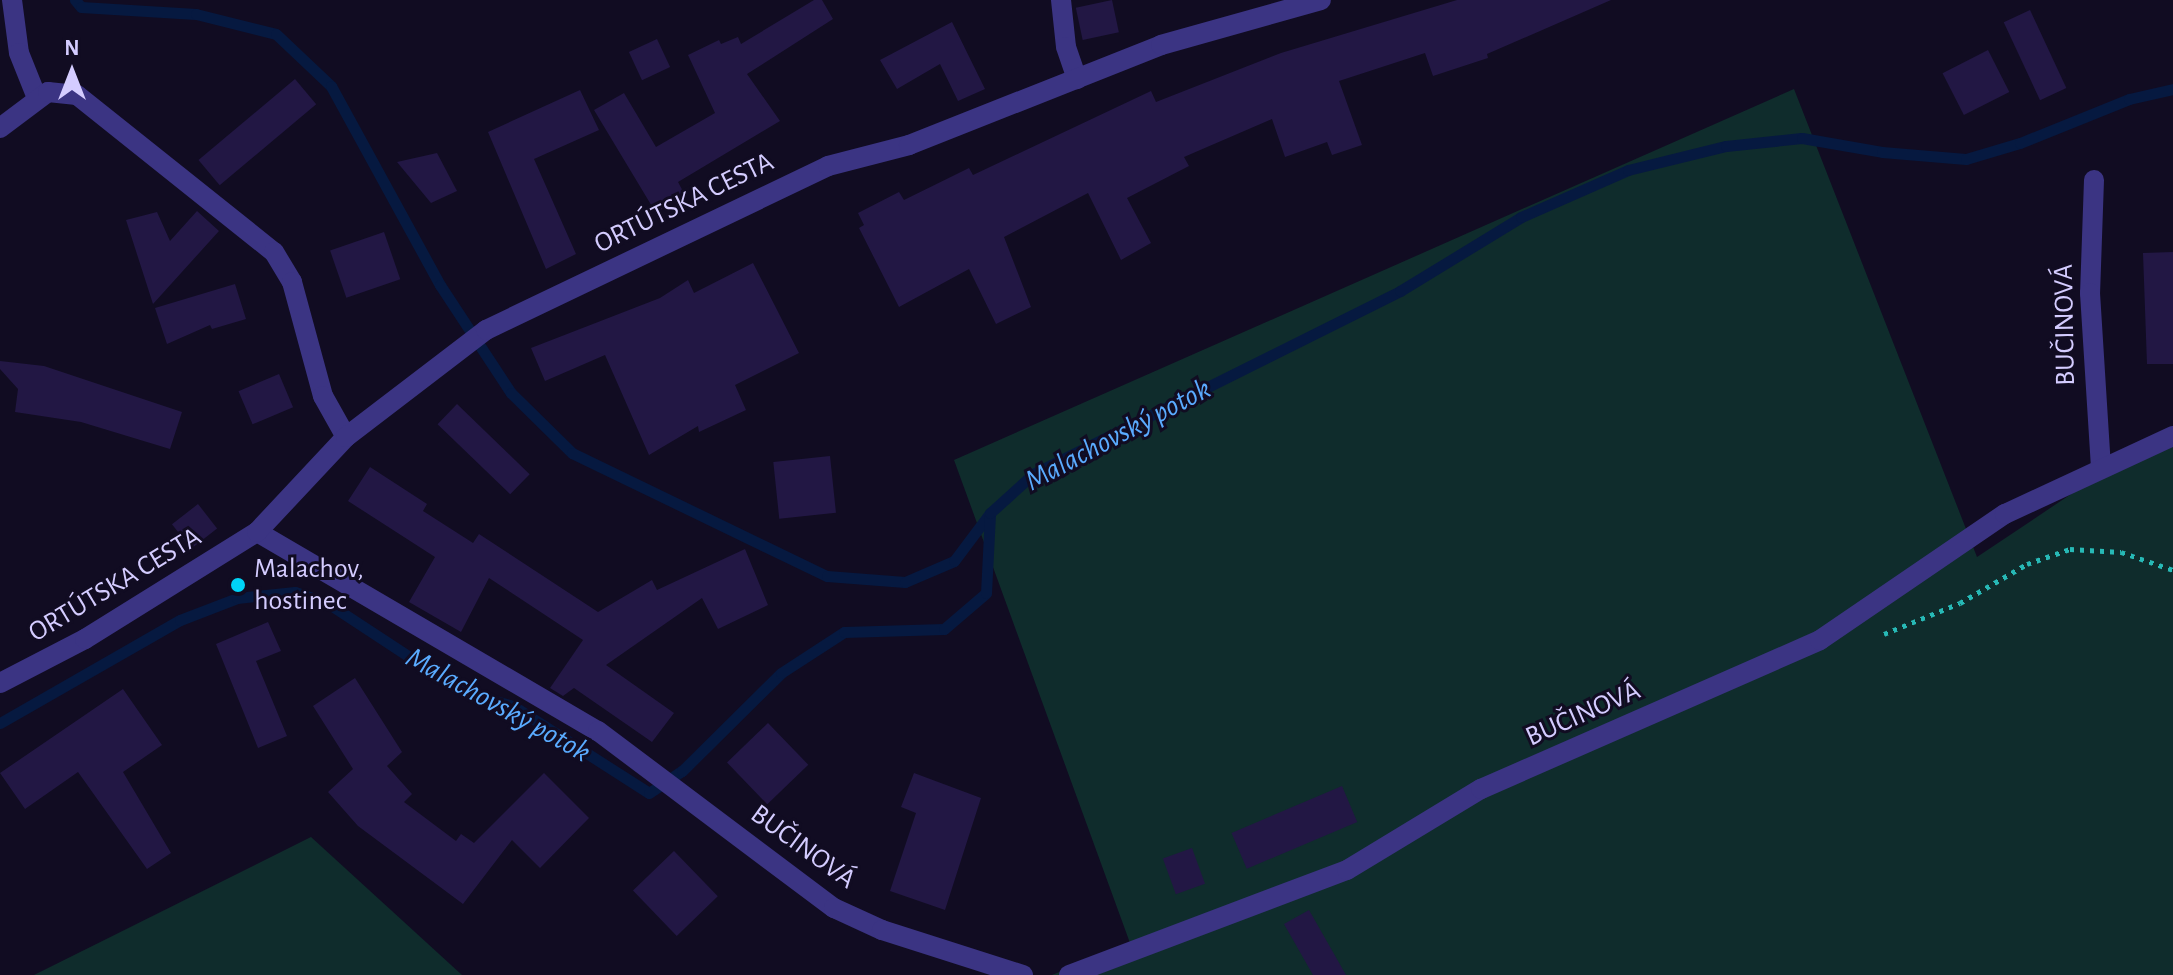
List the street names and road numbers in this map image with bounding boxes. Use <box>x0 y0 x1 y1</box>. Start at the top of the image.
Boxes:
street label: ORTÚTSKA CESTA <box>589 145 779 261</box>
street label: BUČINOVÁ <box>2047 264 2083 386</box>
street label: ORTÚTSKA CESTA <box>23 520 207 650</box>
street label: BUČINOVÁ <box>1520 674 1646 754</box>
street label: BUČINOVÁ <box>744 798 862 896</box>

